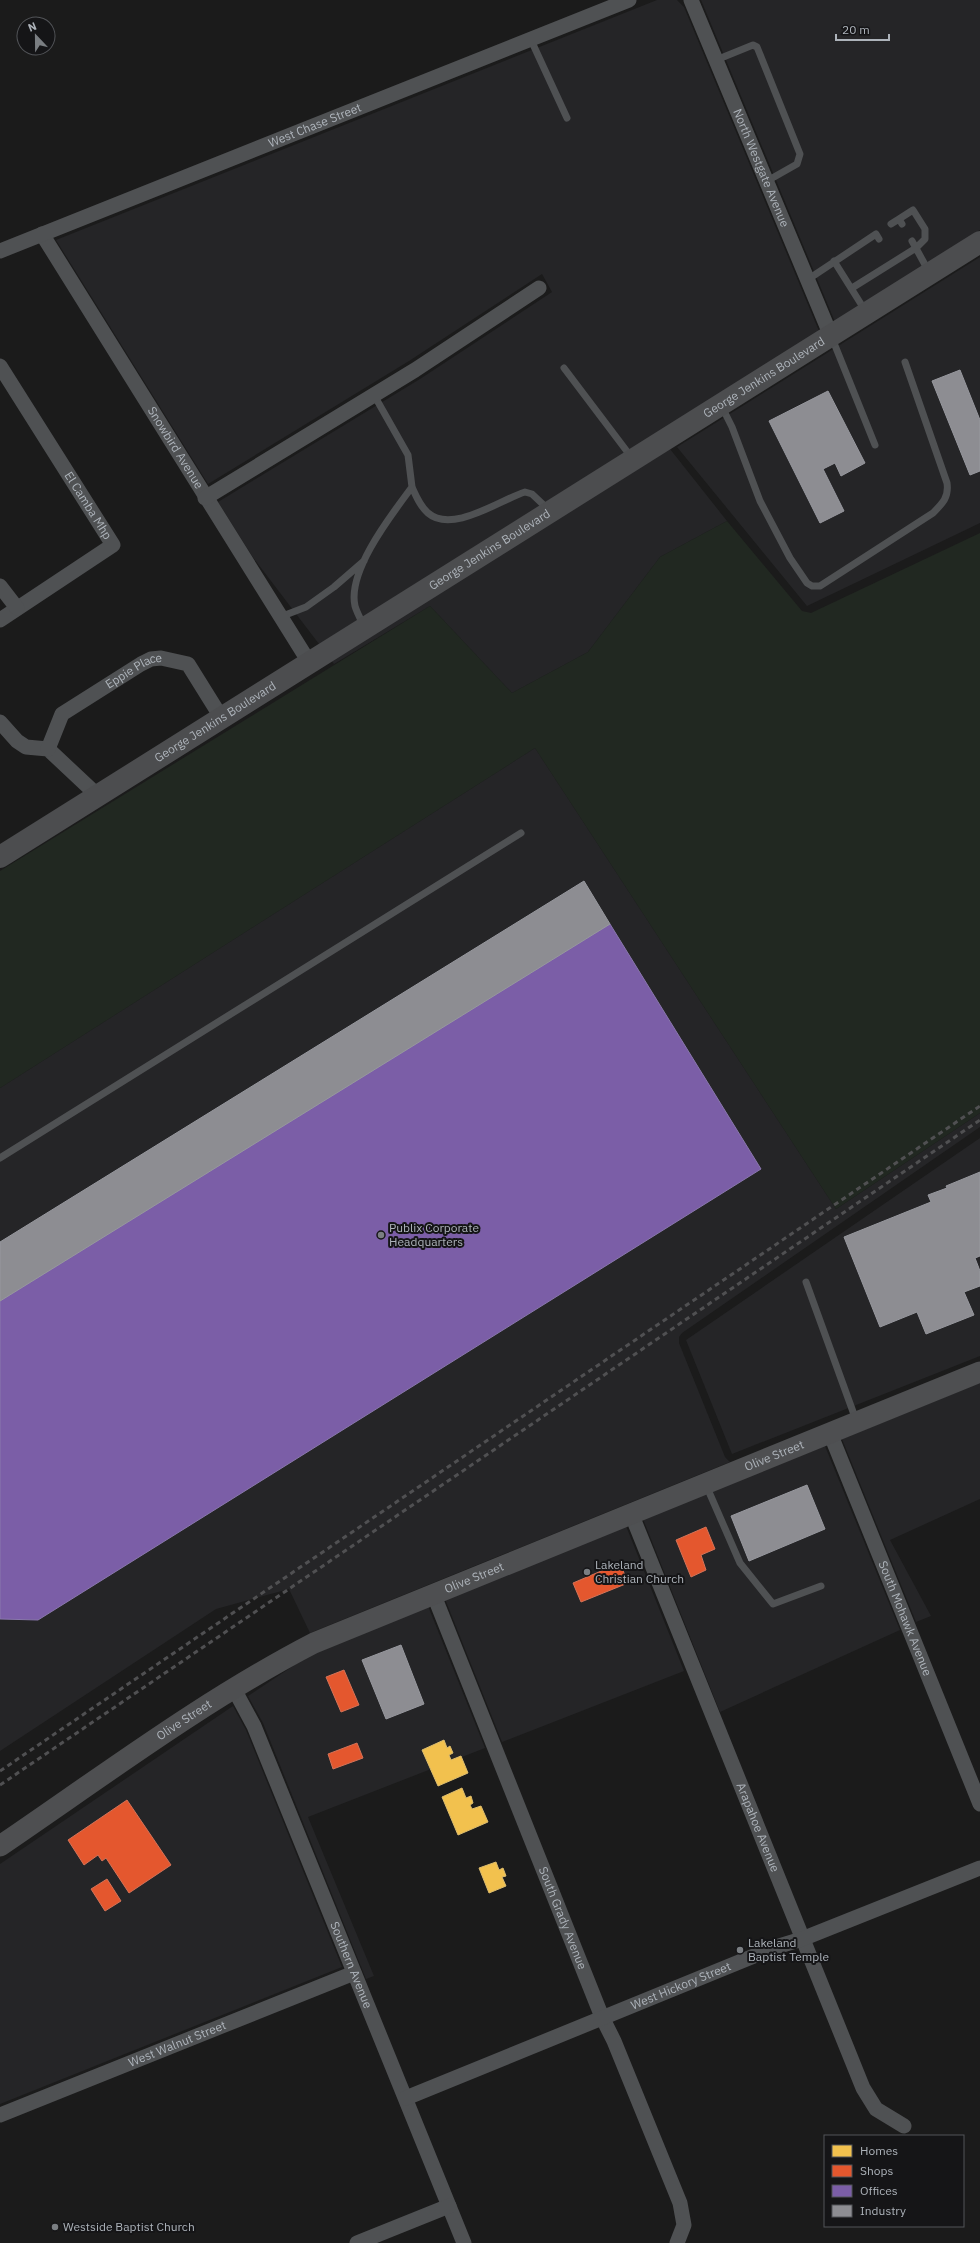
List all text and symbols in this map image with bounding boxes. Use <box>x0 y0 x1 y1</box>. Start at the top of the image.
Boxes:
north arrow <box>16 16 56 56</box>
scale bar <box>836 16 889 42</box>
text: N <box>26 19 39 35</box>
text: 20 m <box>842 22 870 37</box>
street label: West Chase Street <box>266 100 363 150</box>
street label: North Westgate Avenue <box>730 106 793 230</box>
street label: George Jenkins Boulevard <box>700 333 827 421</box>
street label: Snowbird Avenue <box>145 404 207 492</box>
street label: El Camba Mhp <box>62 469 115 542</box>
street label: George Jenkins Boulevard <box>426 506 553 593</box>
street label: Eppie Place <box>102 650 163 692</box>
street label: George Jenkins Boulevard <box>151 678 278 765</box>
place label: Publix Corporate Headquarters <box>389 1220 479 1249</box>
marker: Publix Corporate Headquarters <box>376 1230 386 1240</box>
street label: Olive Street <box>742 1436 806 1474</box>
place label: Lakeland Christian Church <box>595 1557 684 1586</box>
street label: Olive Street <box>442 1559 506 1596</box>
street label: South Mohawk Avenue <box>875 1559 936 1678</box>
marker: Lakeland Christian Church <box>582 1567 592 1577</box>
street label: Olive Street <box>153 1696 214 1743</box>
street label: Arapahoe Avenue <box>734 1780 783 1874</box>
street label: South Grady Avenue <box>536 1864 590 1972</box>
street label: Southern Avenue <box>327 1919 376 2011</box>
place label: Lakeland Baptist Temple <box>748 1935 830 1964</box>
marker: Lakeland Baptist Temple <box>735 1945 745 1955</box>
street label: West Hickory Street <box>629 1958 733 2012</box>
street label: West Walnut Street <box>126 2017 228 2070</box>
legend <box>824 2135 964 2227</box>
text: Homes <box>860 2143 898 2158</box>
text: Shops <box>860 2163 893 2178</box>
text: Offices <box>860 2183 898 2198</box>
text: Industry <box>860 2203 906 2218</box>
place label: Westside Baptist Church <box>63 2219 195 2234</box>
marker: Westside Baptist Church <box>50 2222 60 2232</box>

